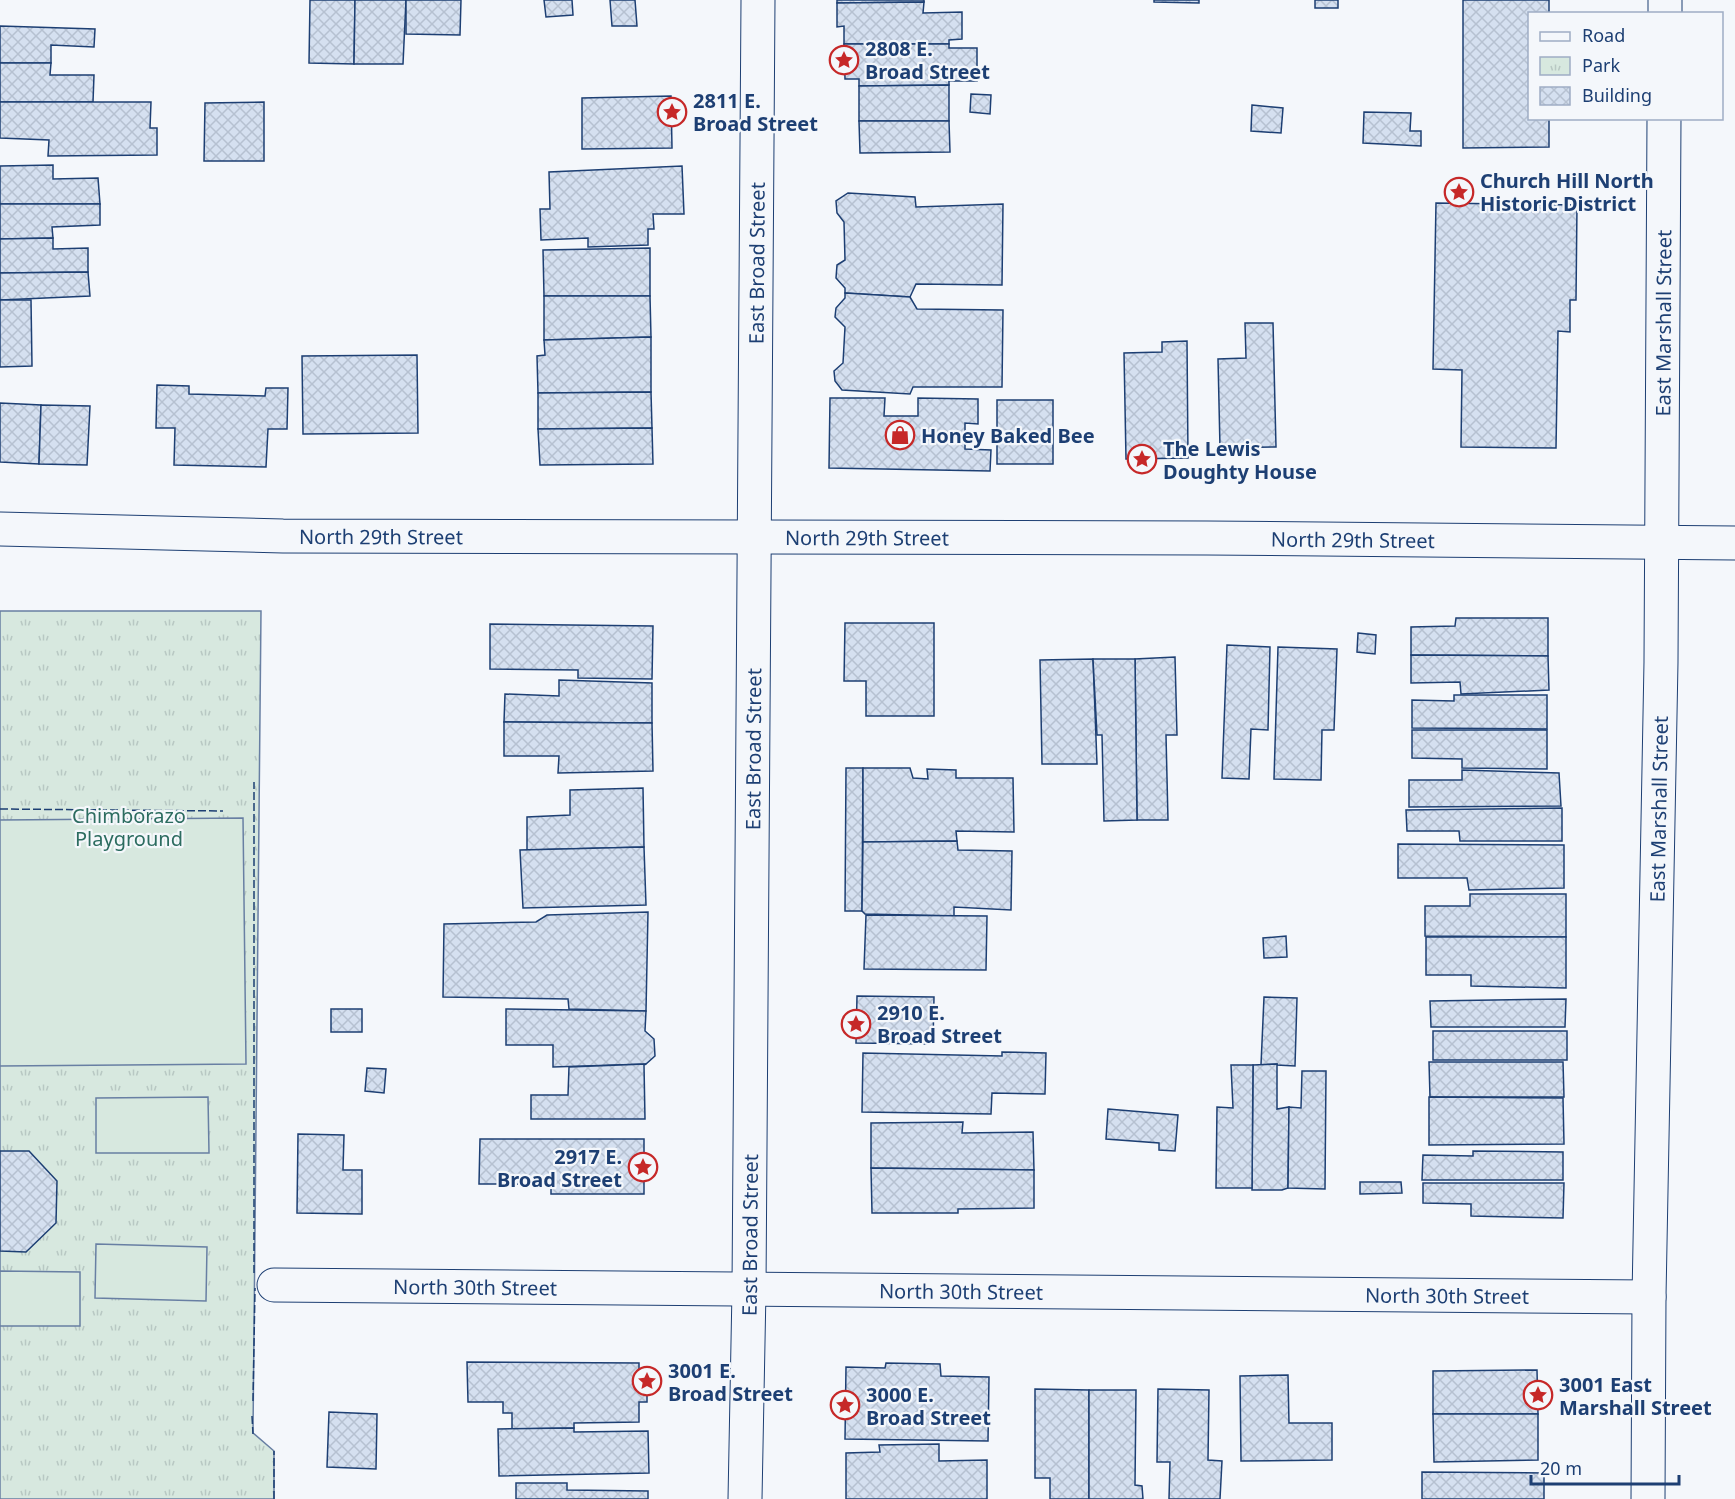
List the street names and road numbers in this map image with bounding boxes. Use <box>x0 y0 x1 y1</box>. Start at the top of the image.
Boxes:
street label: East Broad Street <box>742 182 770 344</box>
street label: East Marshall Street <box>1649 230 1677 417</box>
street label: North 29th Street <box>299 523 463 550</box>
street label: North 29th Street <box>785 524 949 551</box>
street label: North 29th Street <box>1271 525 1435 554</box>
street label: East Broad Street <box>739 668 767 830</box>
street label: East Marshall Street <box>1643 716 1673 903</box>
street label: East Broad Street <box>735 1154 763 1316</box>
street label: North 30th Street <box>393 1273 557 1301</box>
street label: North 30th Street <box>879 1277 1043 1305</box>
street label: North 30th Street <box>1365 1281 1529 1309</box>

